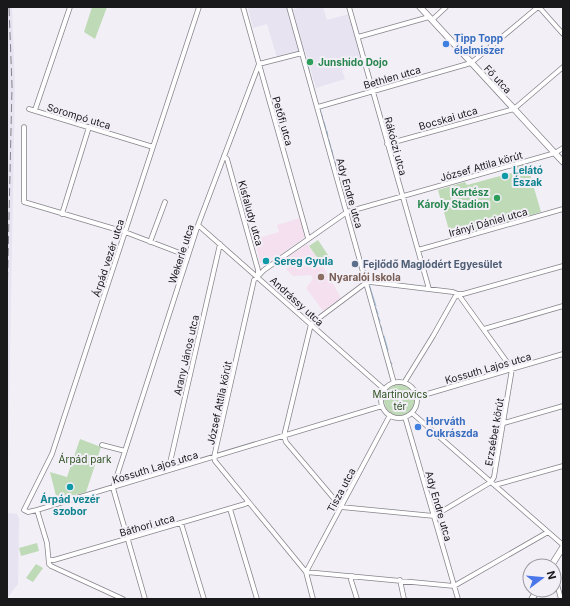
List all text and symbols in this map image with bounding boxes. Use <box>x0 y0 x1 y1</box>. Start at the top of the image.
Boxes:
place label: Tipp Topp élelmiszer <box>454 32 504 56</box>
marker: Tipp Topp élelmiszer <box>441 39 451 49</box>
place label: Junshido Dojo <box>318 56 388 68</box>
marker: Junshido Dojo <box>305 57 315 67</box>
street label: Fő utca <box>482 62 514 96</box>
street label: Bethlen utca <box>362 63 422 91</box>
street label: Petőfi utca <box>270 95 296 147</box>
street label: Sorompó utca <box>46 101 112 131</box>
street label: Bocskai utca <box>417 104 479 132</box>
street label: Rákóczi utca <box>382 115 410 177</box>
street label: József Attila körút <box>438 148 524 184</box>
street label: Ady Endre utca <box>334 157 366 229</box>
place label: Lelátó Észak <box>513 164 543 188</box>
marker: Lelátó Észak <box>500 171 510 181</box>
street label: Kisfaludy utca <box>236 179 266 247</box>
place label: Kertész Károly Stadion <box>417 186 489 211</box>
marker: Kertész Károly Stadion <box>492 193 502 203</box>
street label: Irányi Dániel utca <box>447 205 529 239</box>
street label: Árpád vezér utca <box>89 217 126 298</box>
street label: Wekerle utca <box>166 223 196 285</box>
place label: Sereg Gyula <box>274 255 333 268</box>
marker: Sereg Gyula <box>261 256 271 266</box>
place label: Fejlődő Maglódért Egyesület <box>363 258 502 271</box>
marker: Fejlődő Maglódért Egyesület <box>350 259 360 269</box>
place label: Nyaralói Iskola <box>329 271 401 284</box>
marker: Nyaralói Iskola <box>316 272 326 282</box>
street label: Andrássy utca <box>268 274 326 328</box>
street label: Arany János utca <box>171 314 201 396</box>
street label: Kossuth Lajos utca <box>444 350 532 386</box>
street label: József Attila körút <box>204 359 234 446</box>
park label: Martinovics tér <box>372 388 428 412</box>
street label: Erzsébet körút <box>482 396 506 467</box>
place label: Horváth Cukrászda <box>426 415 479 439</box>
marker: Horváth Cukrászda <box>413 422 423 432</box>
street label: Kossuth Lajos utca <box>111 448 199 486</box>
park label: Árpád park <box>59 452 112 465</box>
street label: Tisza utca <box>324 466 358 514</box>
street label: Ady Endre utca <box>423 470 455 542</box>
marker: Árpád vezér szobor <box>65 482 75 492</box>
place label: Árpád vezér szobor <box>40 492 100 517</box>
street label: Báthori utca <box>118 511 176 539</box>
north arrow <box>522 558 562 598</box>
text: N <box>544 569 559 581</box>

